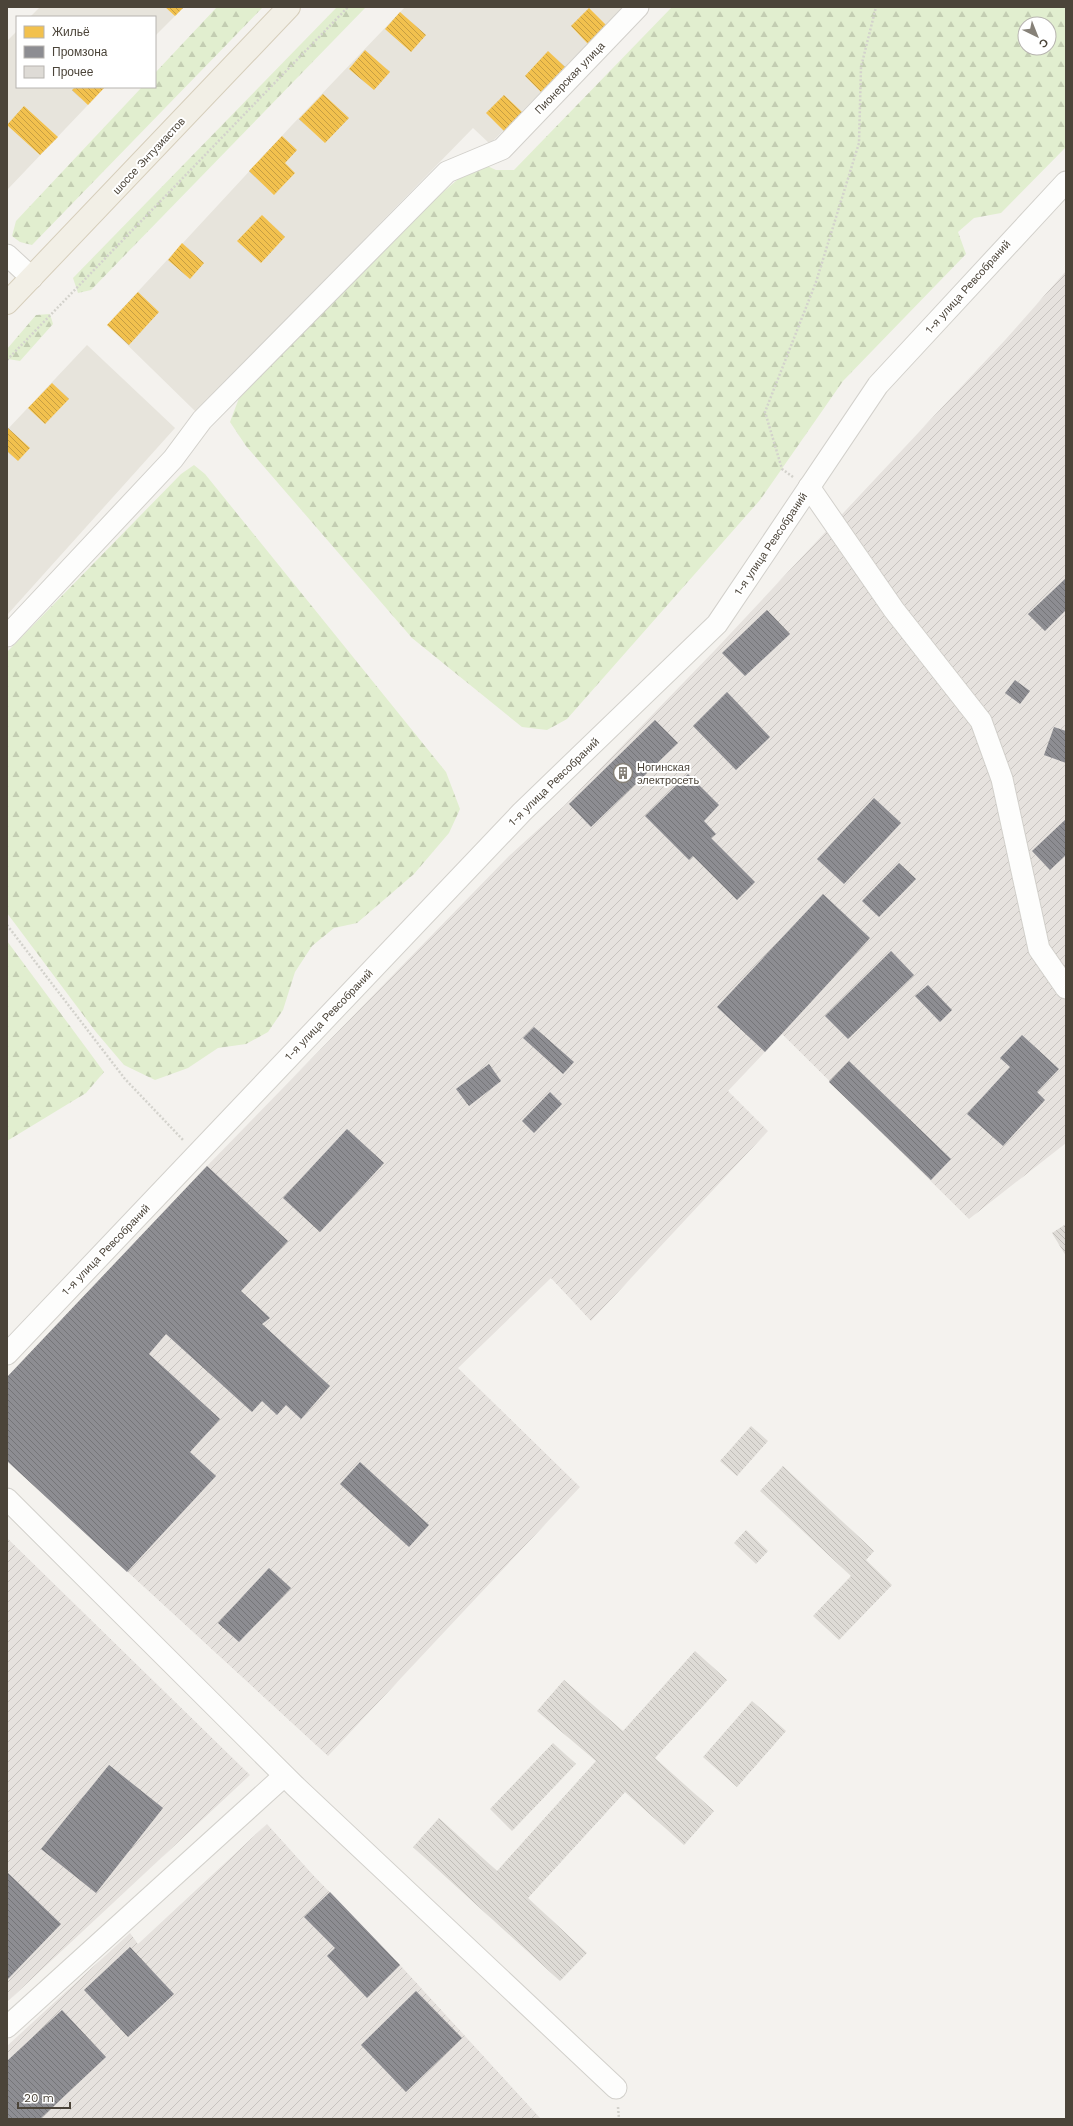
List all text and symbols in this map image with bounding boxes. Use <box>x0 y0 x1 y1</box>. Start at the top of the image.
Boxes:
legend <box>16 16 156 88</box>
north arrow <box>1017 16 1057 56</box>
text: Жильё <box>52 25 90 39</box>
text: С <box>1036 35 1051 50</box>
street label: Пионерская улица <box>532 39 608 117</box>
text: Промзона <box>52 45 108 59</box>
text: Прочее <box>52 65 94 79</box>
street label: шоссе Энтузиастов <box>110 115 188 197</box>
street label: 1-я улица Ревсобраний <box>923 238 1013 336</box>
street label: 1-я улица Ревсобраний <box>732 490 810 598</box>
street label: 1-я улица Ревсобраний <box>506 735 602 829</box>
place label: Ногинская электросеть <box>637 761 699 787</box>
building icon: Ногинская электросеть <box>612 762 634 784</box>
street label: 1-я улица Ревсобраний <box>282 967 376 1063</box>
street label: 1-я улица Ревсобраний <box>59 1202 153 1298</box>
scale bar <box>18 2084 70 2110</box>
text: 20 m <box>24 2091 54 2105</box>

